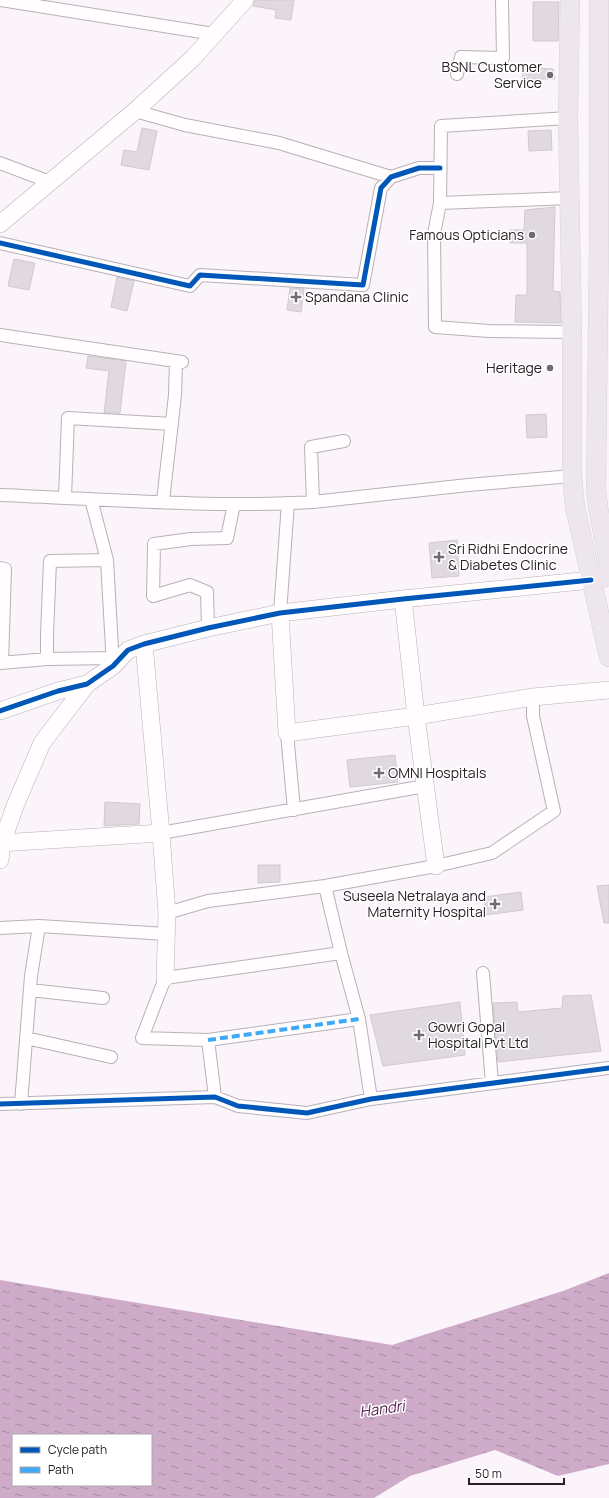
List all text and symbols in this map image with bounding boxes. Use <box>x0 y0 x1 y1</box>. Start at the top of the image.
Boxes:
place label: BSNL Customer Service <box>442 57 542 92</box>
marker: BSNL Customer Service <box>545 70 555 80</box>
place label: Famous Opticians <box>409 225 524 244</box>
marker: Famous Opticians <box>527 230 537 240</box>
place label: Spandana Clinic <box>305 287 409 306</box>
marker: Spandana Clinic <box>290 291 302 303</box>
place label: Heritage <box>486 358 542 377</box>
marker: Heritage <box>545 363 555 373</box>
place label: Sri Ridhi Endocrine & Diabetes Clinic <box>448 539 568 574</box>
marker: Sri Ridhi Endocrine & Diabetes Clinic <box>433 551 445 563</box>
place label: OMNI Hospitals <box>388 763 486 782</box>
marker: OMNI Hospitals <box>373 767 385 779</box>
place label: Suseela Netralaya and Maternity Hospital <box>343 886 486 921</box>
marker: Suseela Netralaya and Maternity Hospital <box>489 898 501 910</box>
place label: Gowri Gopal Hospital Pvt Ltd <box>428 1017 529 1052</box>
marker: Gowri Gopal Hospital Pvt Ltd <box>413 1029 425 1041</box>
water label: Handri <box>358 1395 408 1422</box>
legend <box>12 1434 152 1486</box>
text: Cycle path <box>48 1441 107 1458</box>
scale bar <box>469 1460 564 1486</box>
text: Path <box>48 1461 74 1478</box>
text: 50 m <box>475 1465 502 1482</box>

